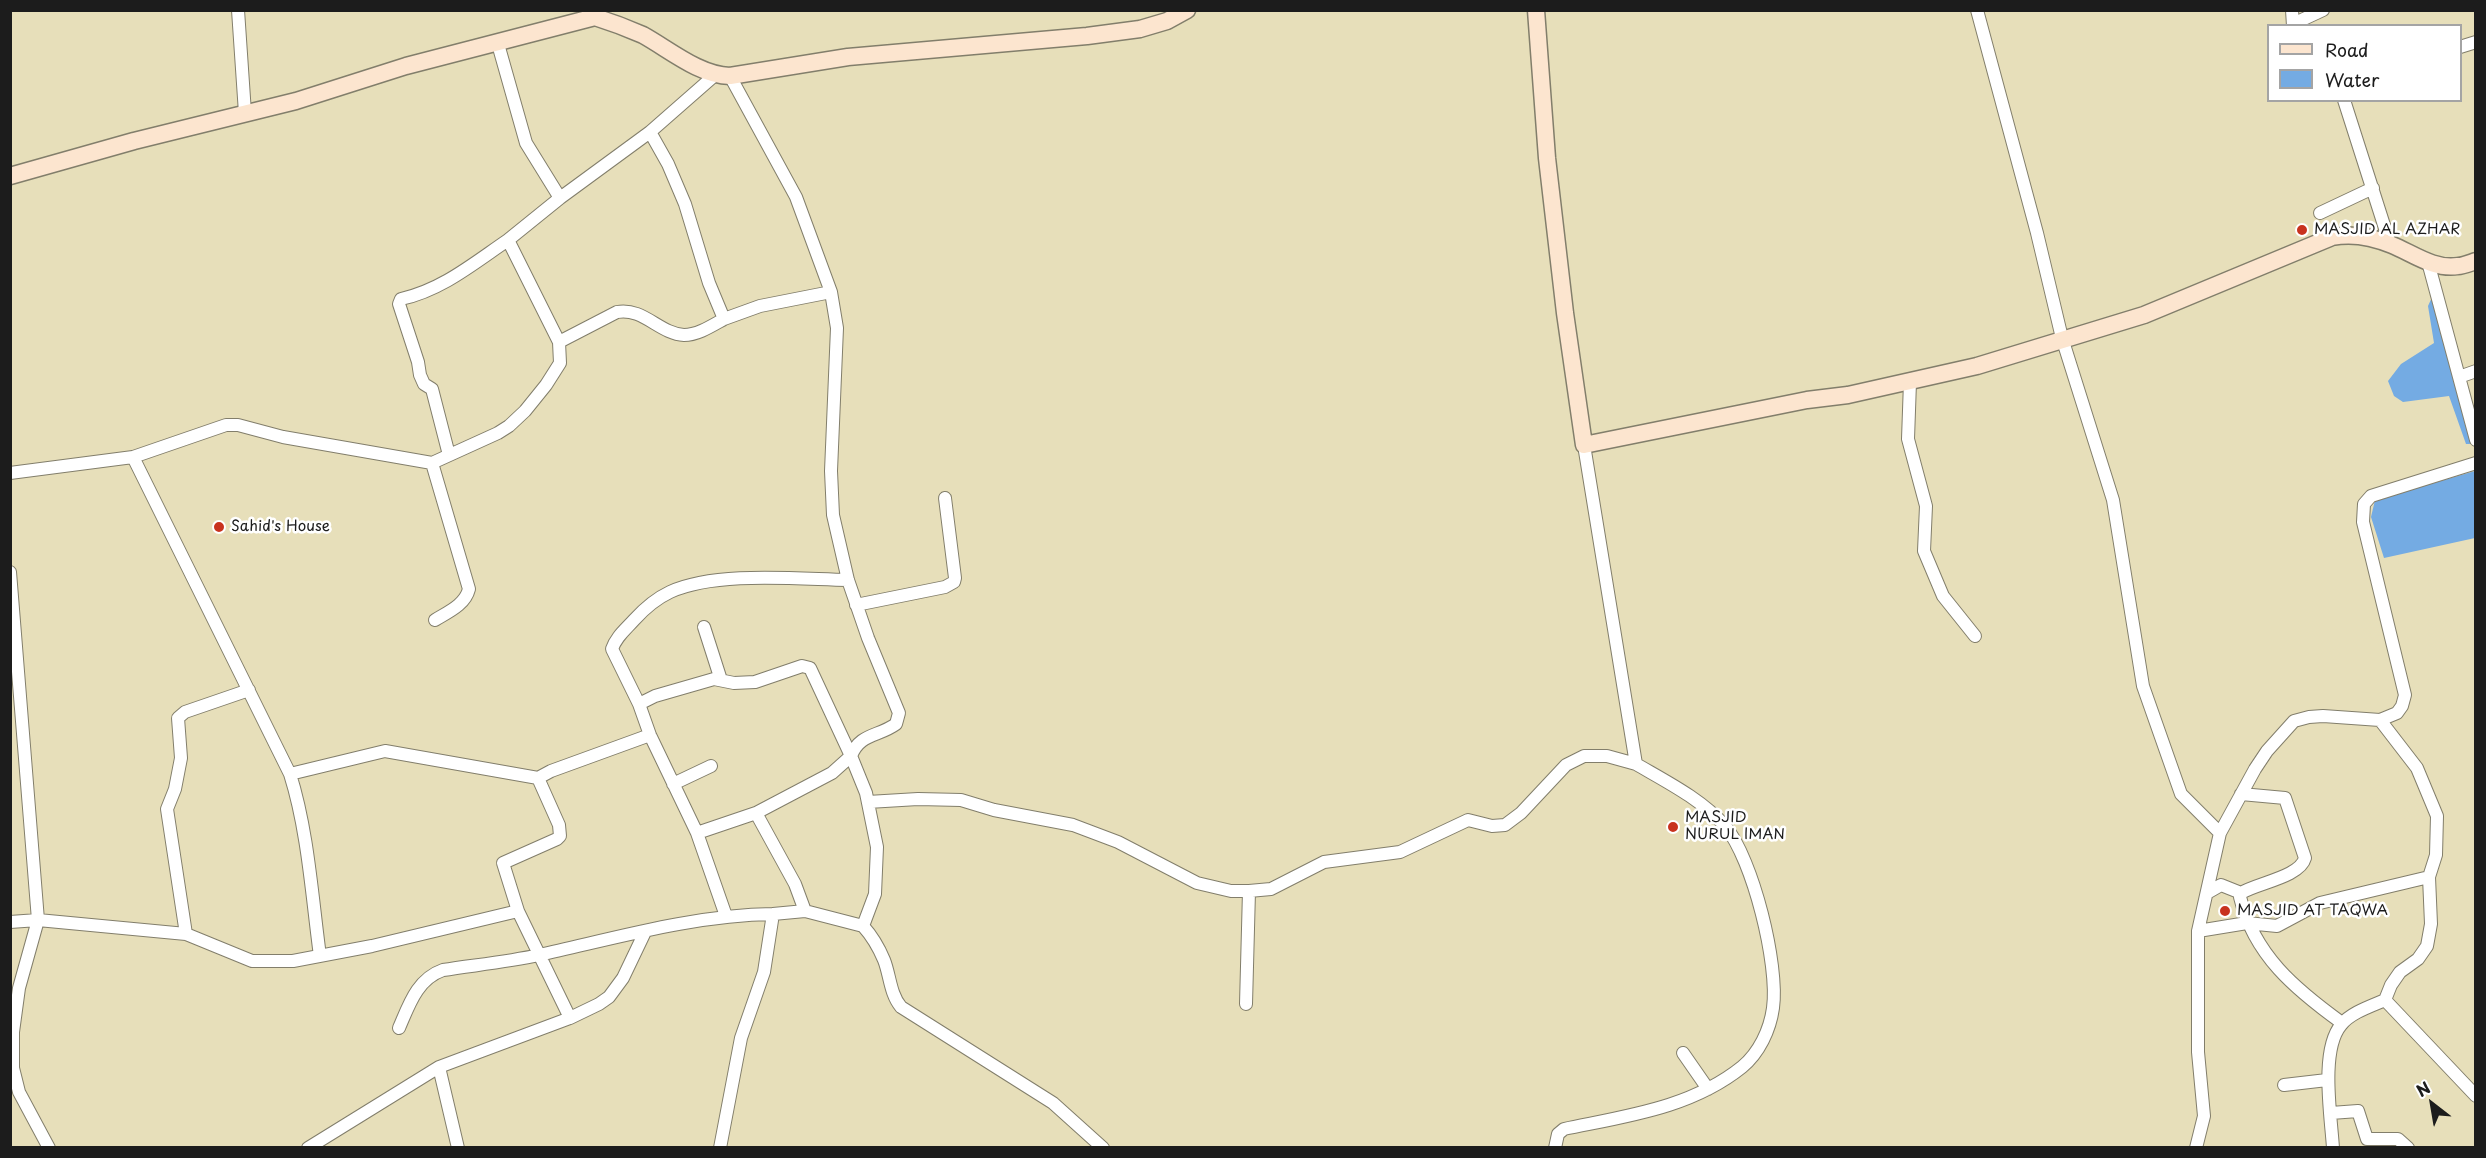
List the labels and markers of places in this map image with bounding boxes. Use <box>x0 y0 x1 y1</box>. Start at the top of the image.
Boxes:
place label: MASJID AL AZHAR <box>2314 221 2460 239</box>
marker: MASJID AL AZHAR <box>2295 223 2309 237</box>
place label: Sahid's House <box>231 518 330 536</box>
marker: Sahid's House <box>212 520 226 534</box>
place label: MASJID NURUL IMAN <box>1685 809 1785 844</box>
marker: MASJID NURUL IMAN <box>1666 820 1680 834</box>
place label: MASJID AT TAQWA <box>2237 902 2388 920</box>
marker: MASJID AT TAQWA <box>2218 904 2232 918</box>

